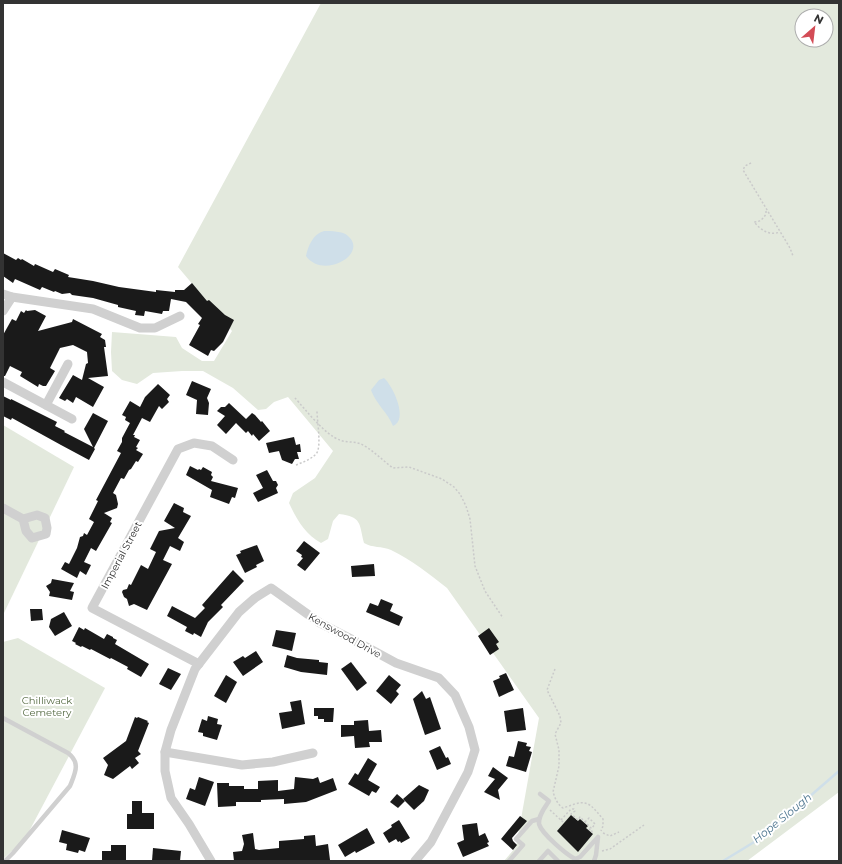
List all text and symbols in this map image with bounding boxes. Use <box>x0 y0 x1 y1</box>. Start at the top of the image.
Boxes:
north arrow <box>794 8 834 48</box>
text: N <box>811 11 826 27</box>
street label: Imperial Street <box>98 519 145 591</box>
street label: Kenswood Drive <box>306 610 383 661</box>
park label: Chilliwack Cemetery <box>22 694 72 719</box>
water label: Hope Slough <box>750 790 814 846</box>

